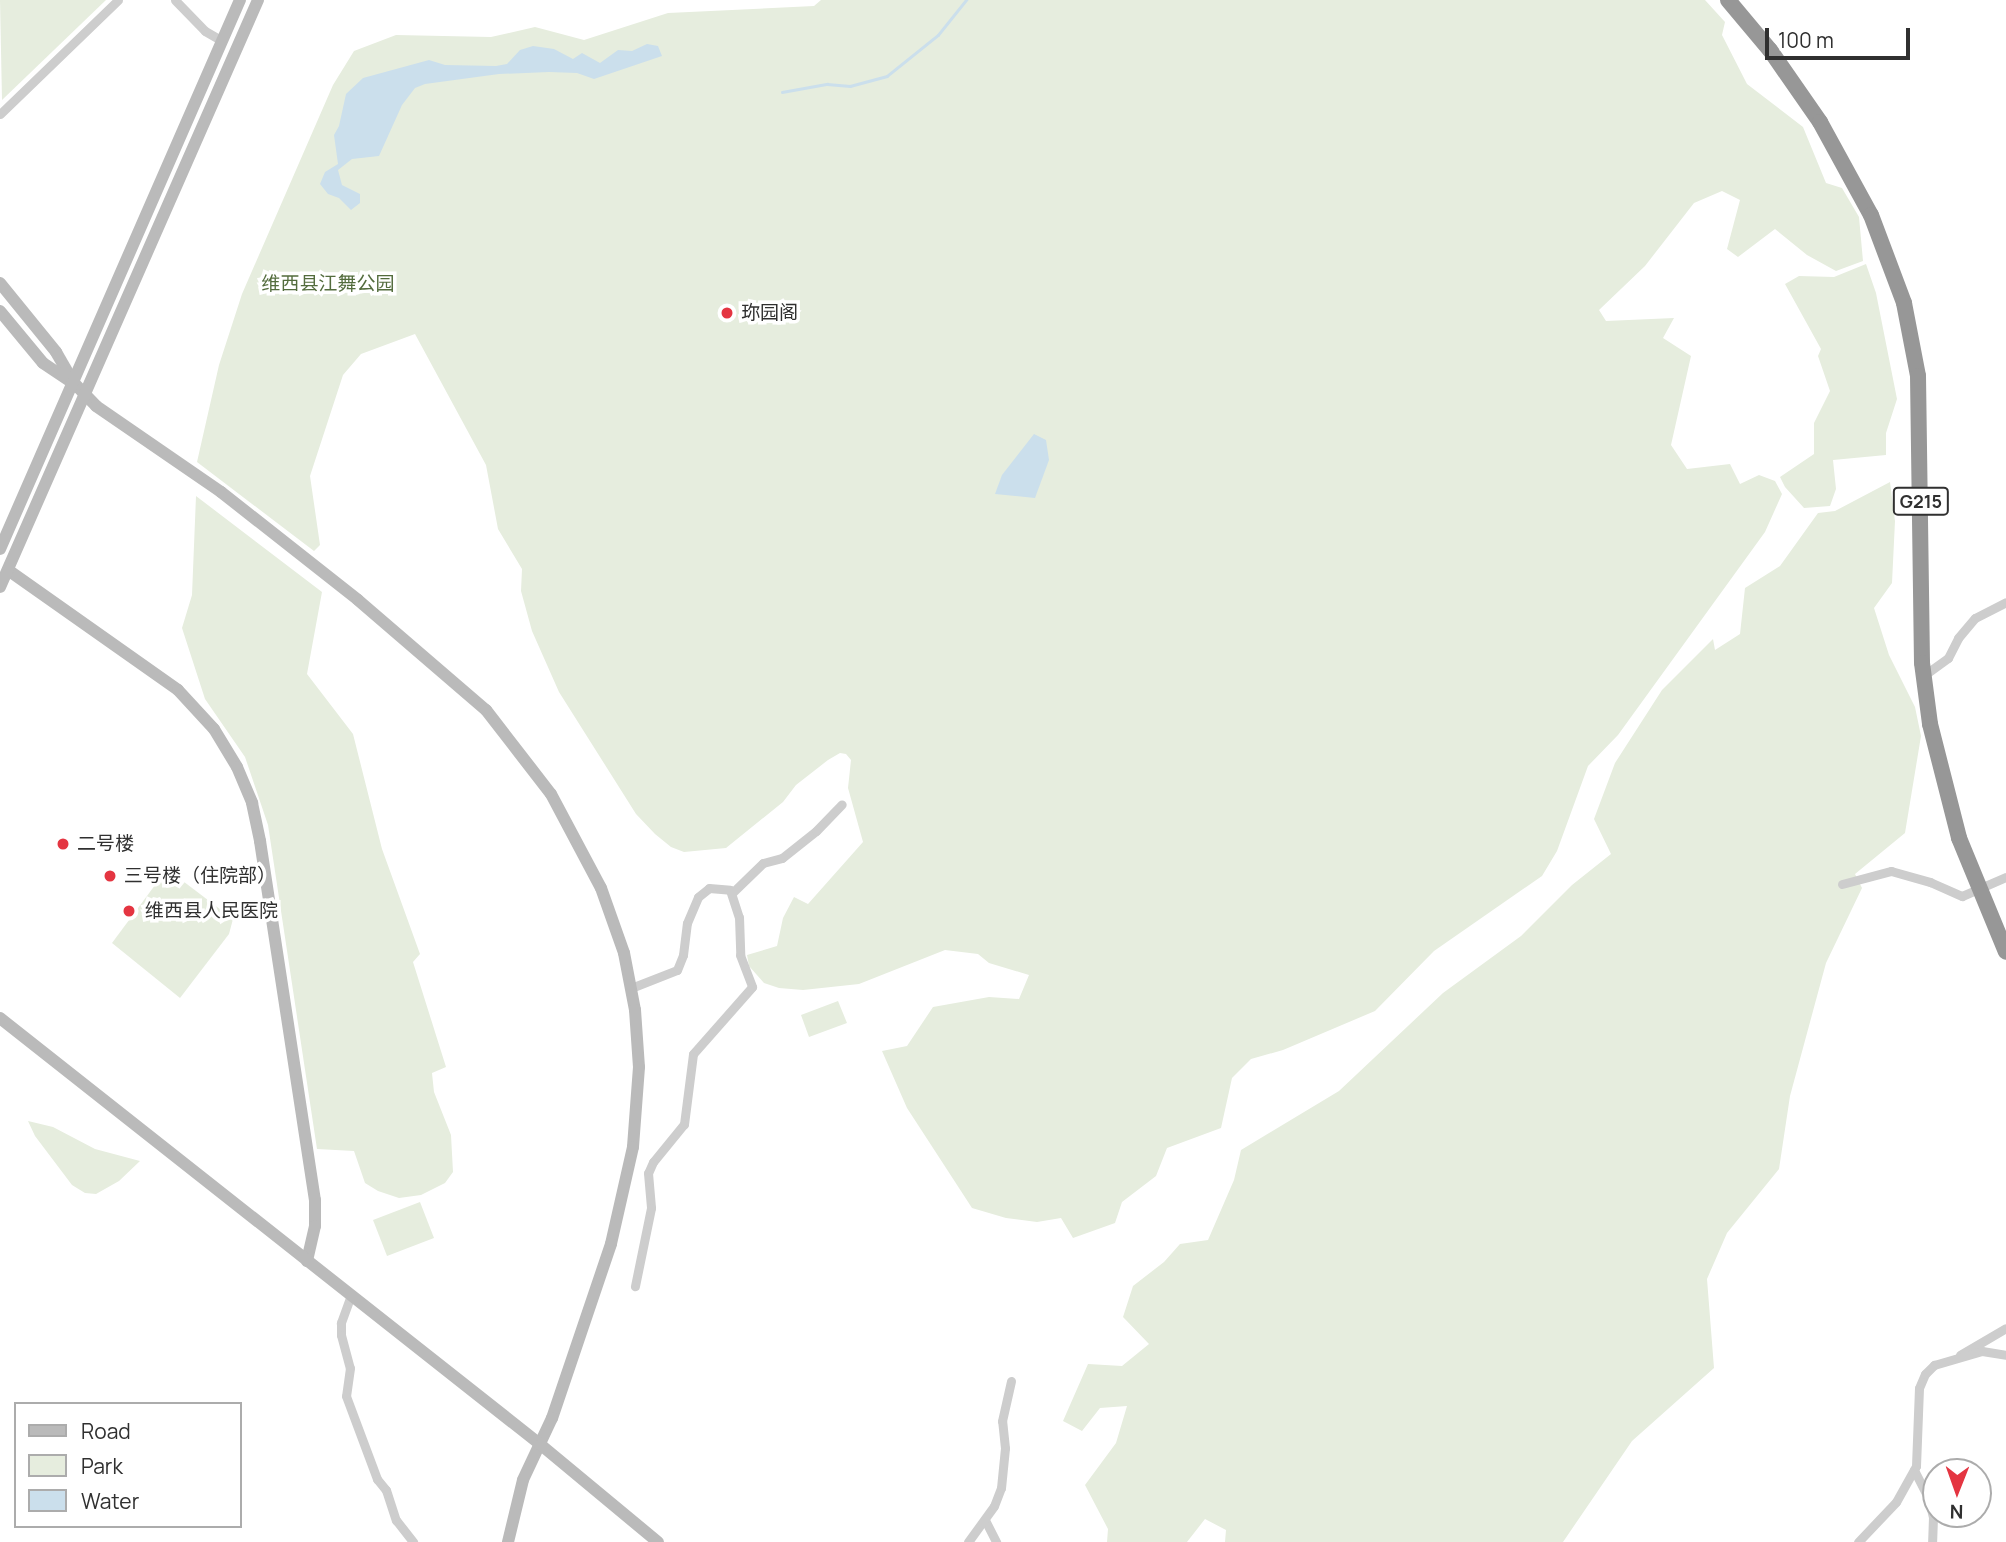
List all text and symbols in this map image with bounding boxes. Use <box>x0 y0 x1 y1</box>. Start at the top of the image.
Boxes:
scale bar <box>1768 14 1913 58</box>
text: 100 m <box>1778 26 1834 54</box>
park label: 维西县江舞公园 <box>262 273 394 295</box>
place label: 珎园阁 <box>741 302 798 324</box>
marker: 珎园阁 <box>719 305 735 321</box>
road number: G215 <box>1891 486 1951 516</box>
place label: 二号楼 <box>77 833 134 855</box>
marker: 二号楼 <box>55 836 71 852</box>
place label: 三号楼（住院部） <box>124 865 276 887</box>
marker: 三号楼（住院部） <box>102 868 118 884</box>
place label: 维西县人民医院 <box>145 900 278 922</box>
marker: 维西县人民医院 <box>119 901 139 921</box>
legend <box>14 1402 242 1528</box>
text: Road <box>81 1417 131 1445</box>
text: Park <box>81 1452 123 1480</box>
north arrow <box>1922 1458 1992 1528</box>
text: Water <box>81 1487 139 1515</box>
text: N <box>1950 1499 1964 1525</box>

